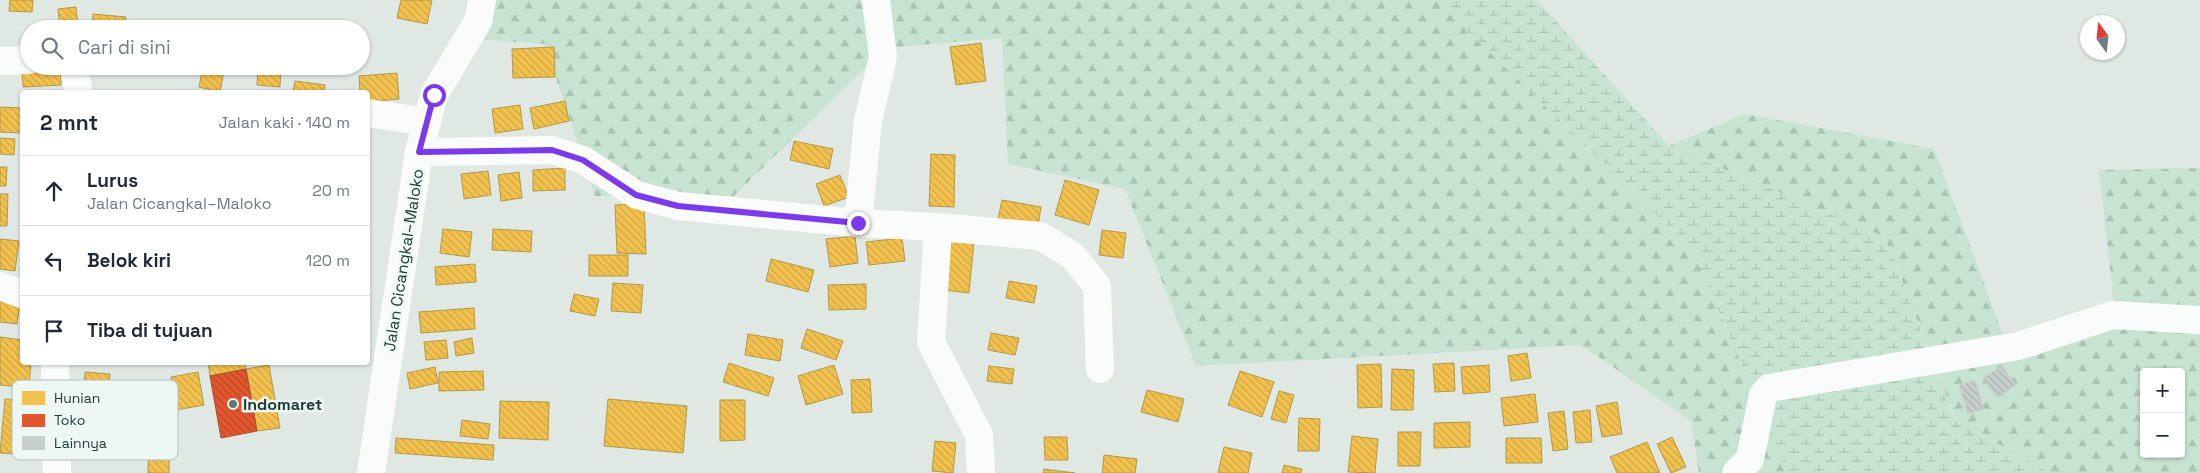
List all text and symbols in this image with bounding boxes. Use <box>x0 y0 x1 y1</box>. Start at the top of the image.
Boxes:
north arrow <box>2080 15 2125 60</box>
search box <box>20 20 370 75</box>
icon: search <box>38 34 66 62</box>
text: Cari di sini <box>78 35 171 60</box>
route start <box>423 84 446 107</box>
text: 2 mnt <box>40 109 98 136</box>
text: Jalan kaki · 140 m <box>218 112 350 133</box>
street label: Jalan Cicangkal–Maloko <box>379 167 428 353</box>
text: Lurus <box>87 168 138 193</box>
icon: ahead <box>40 177 68 205</box>
text: 20 m <box>312 180 350 201</box>
text: Jalan Cicangkal–Maloko <box>87 193 272 214</box>
route end <box>847 212 870 235</box>
icon: left <box>40 247 68 275</box>
text: Belok kiri <box>87 248 171 273</box>
text: 120 m <box>306 250 350 271</box>
icon: arrive <box>40 317 68 345</box>
text: Tiba di tujuan <box>87 318 213 343</box>
map controls <box>2140 368 2185 458</box>
button: + <box>2140 368 2185 413</box>
legend <box>12 380 178 460</box>
text: Hunian <box>54 389 100 407</box>
place label: Indomaret <box>243 394 322 415</box>
marker: Indomaret <box>227 398 239 410</box>
text: Toko <box>54 411 85 429</box>
button: − <box>2140 413 2185 458</box>
text: Lainnya <box>54 434 107 452</box>

